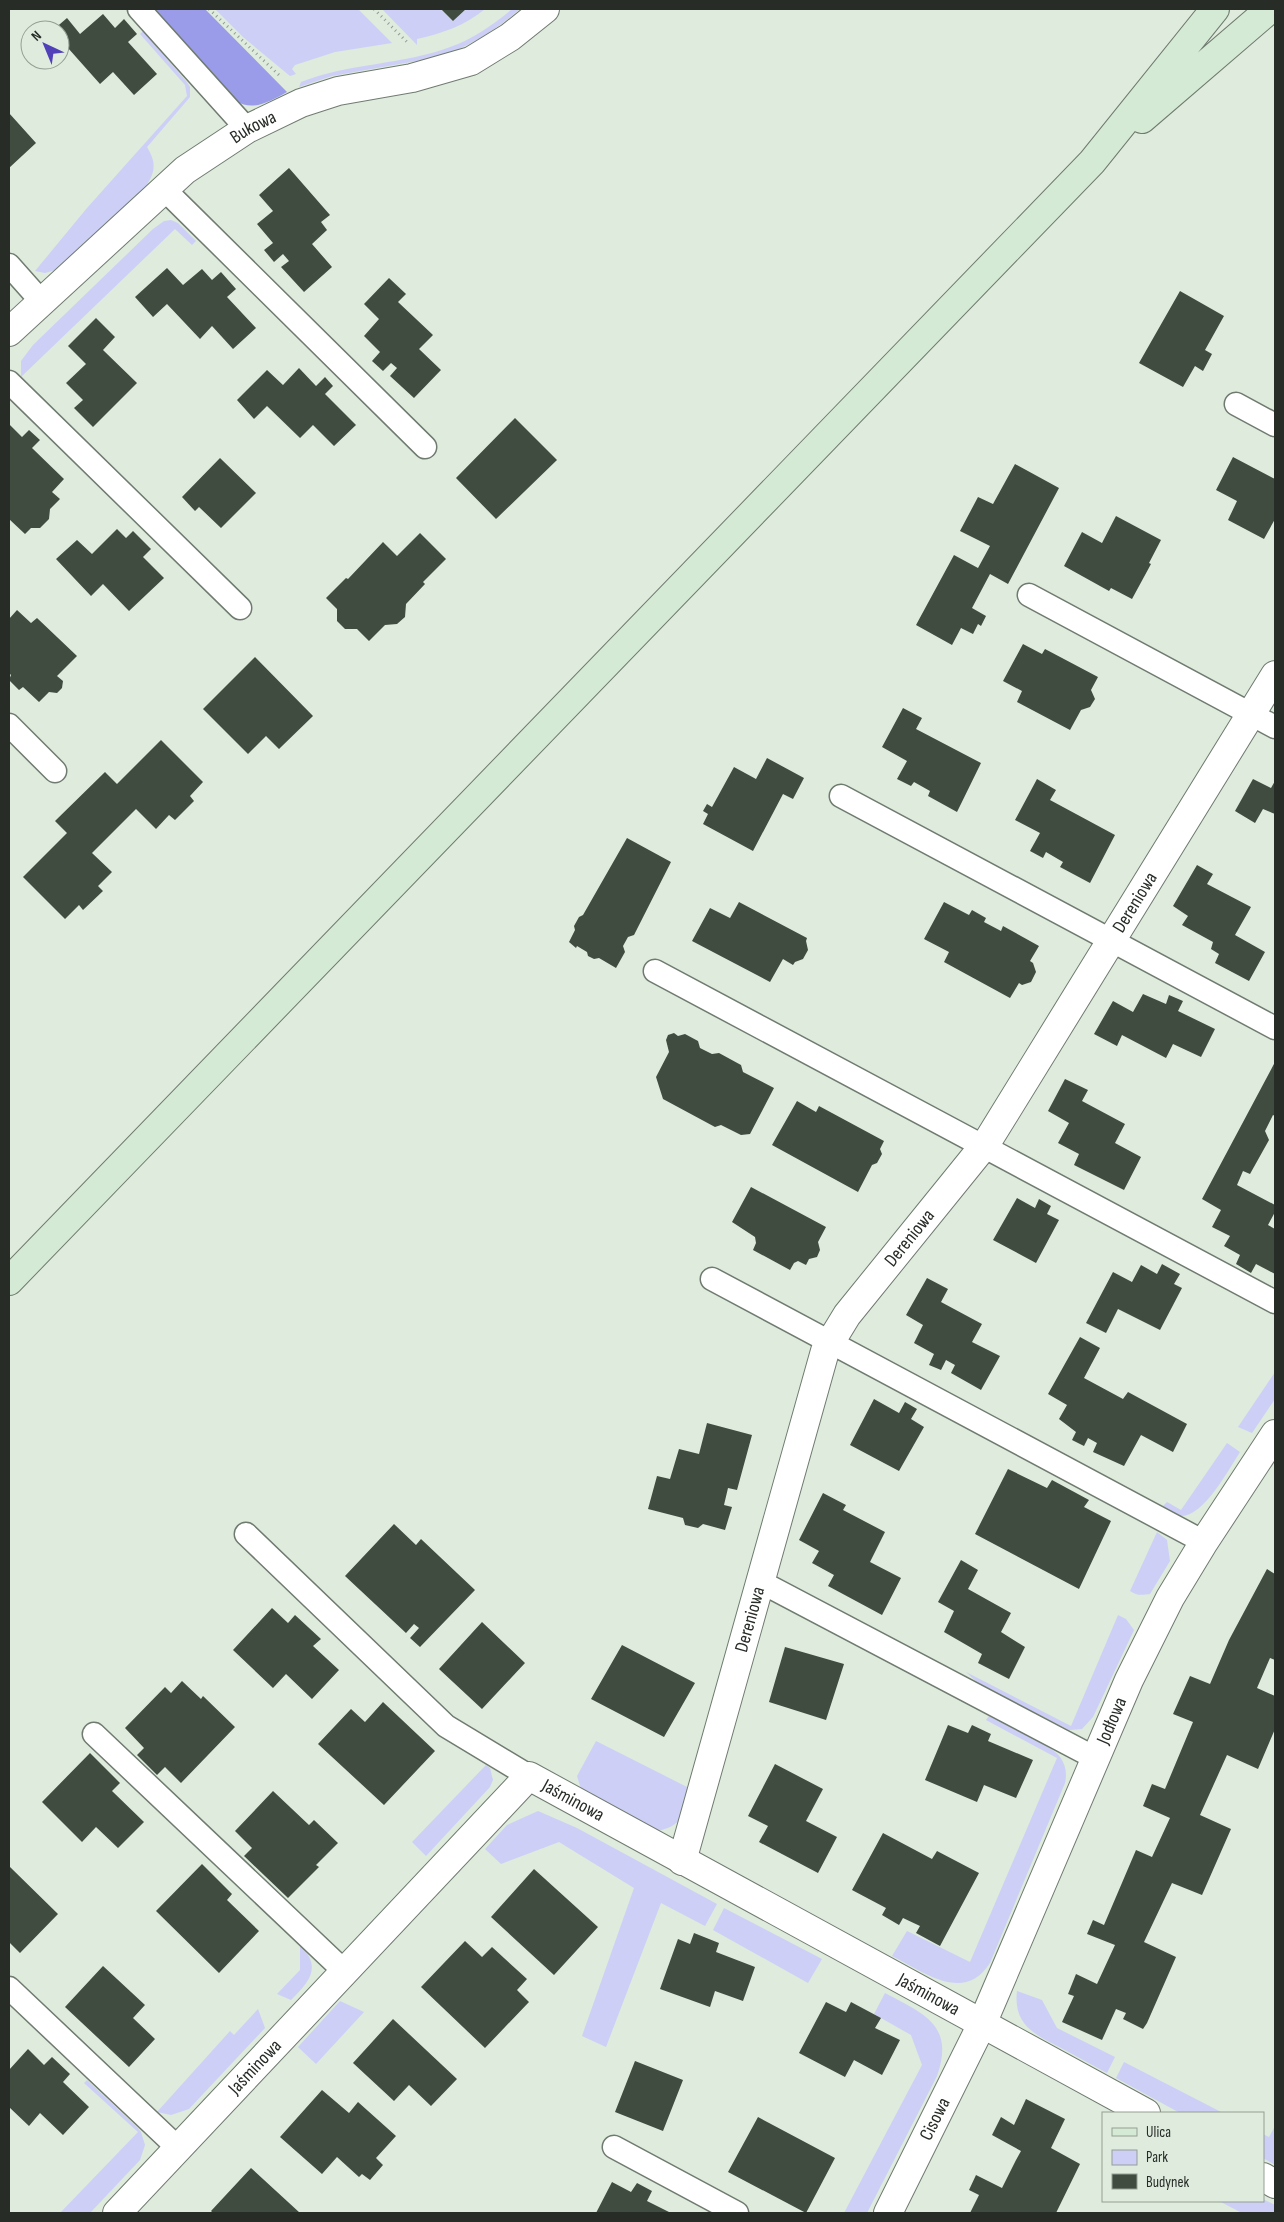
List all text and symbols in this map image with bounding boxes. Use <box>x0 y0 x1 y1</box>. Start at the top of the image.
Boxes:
north arrow <box>20 20 70 70</box>
text: N <box>28 27 45 45</box>
street label: Bukowa <box>226 105 280 149</box>
street label: Dereniowa <box>1107 868 1162 937</box>
street label: Dereniowa <box>879 1205 939 1271</box>
street label: Dereniowa <box>730 1584 770 1655</box>
street label: Jodłowa <box>1091 1694 1132 1749</box>
street label: Jaśminowa <box>537 1773 608 1826</box>
street label: Jaśminowa <box>893 1968 964 2021</box>
street label: Jaśminowa <box>223 2034 286 2100</box>
street label: Cisowa <box>914 2094 955 2144</box>
legend <box>1102 2112 1264 2202</box>
text: Ulica <box>1146 2123 1171 2142</box>
text: Park <box>1146 2148 1168 2167</box>
text: Budynek <box>1146 2173 1189 2192</box>

